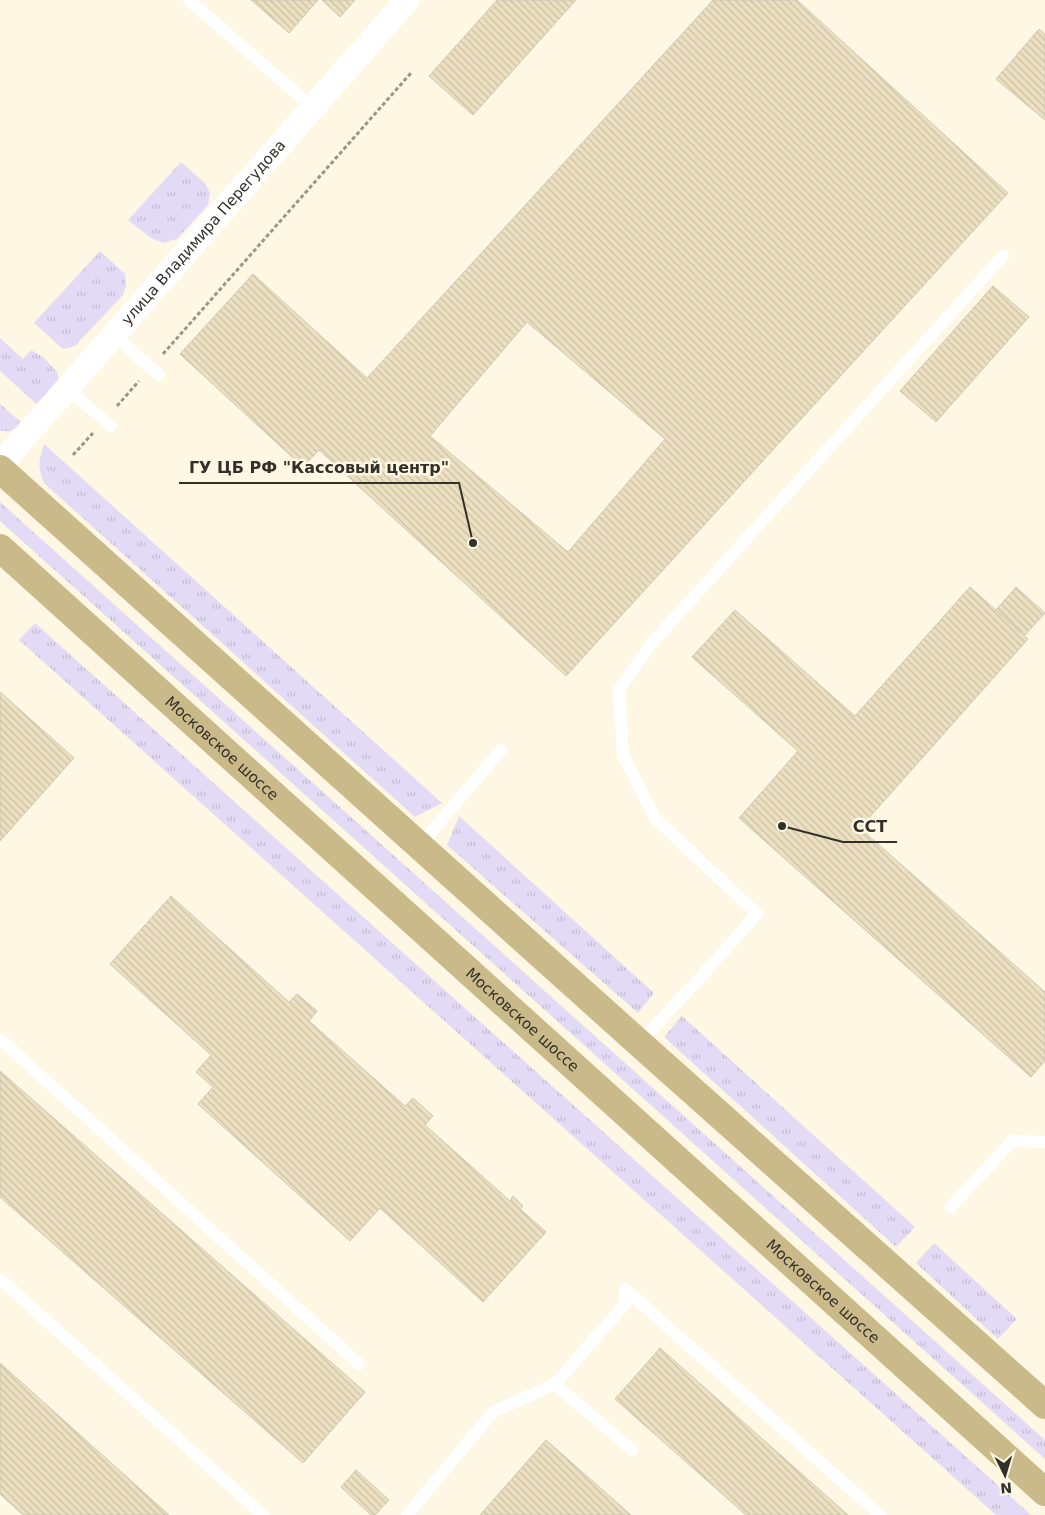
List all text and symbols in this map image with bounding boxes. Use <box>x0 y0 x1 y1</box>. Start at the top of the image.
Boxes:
street label: улица Владимира Перегудова <box>118 136 289 329</box>
callout: ГУ ЦБ РФ "Кассовый центр" <box>179 452 459 483</box>
text: ГУ ЦБ РФ "Кассовый центр" <box>189 458 449 477</box>
street label: Московское шоссе <box>161 693 282 804</box>
callout: ССТ <box>843 811 897 842</box>
text: ССТ <box>853 817 887 836</box>
street label: Московское шоссе <box>462 964 583 1076</box>
street label: Московское шоссе <box>762 1236 883 1347</box>
north arrow <box>980 1450 1030 1500</box>
text: N <box>1000 1479 1013 1496</box>

